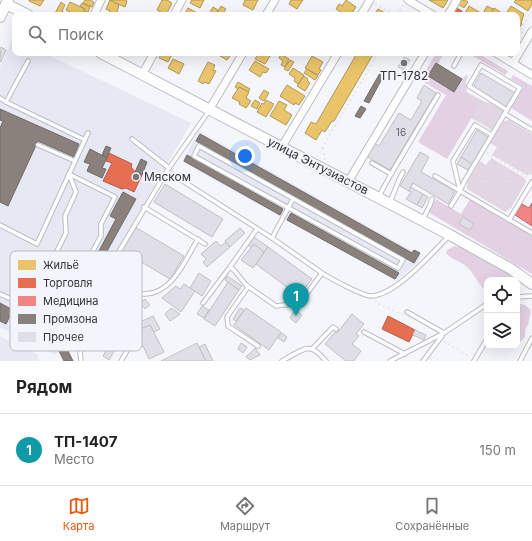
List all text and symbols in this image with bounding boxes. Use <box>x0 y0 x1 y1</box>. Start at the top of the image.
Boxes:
search box <box>12 12 520 56</box>
icon: search <box>26 23 48 45</box>
text: Поиск <box>58 25 104 44</box>
marker: ТП-1782 <box>399 58 409 68</box>
place label: ТП-1782 <box>380 68 428 83</box>
house number: 16 <box>396 126 406 138</box>
street label: улица Энтузиастов <box>265 134 372 198</box>
your location <box>235 146 255 166</box>
place label: Мяском <box>144 169 191 184</box>
marker: Мяском <box>131 172 141 182</box>
legend <box>10 251 142 351</box>
text: Жильё <box>43 258 79 272</box>
text: Торговля <box>43 276 92 290</box>
map controls <box>484 277 520 349</box>
button: locate <box>484 277 520 313</box>
pin: 1 <box>283 283 309 316</box>
text: Медицина <box>43 294 99 308</box>
text: Промзона <box>43 312 98 326</box>
button: layers <box>484 313 520 349</box>
text: Прочее <box>43 330 84 344</box>
text: Рядом <box>16 377 72 397</box>
text: ТП-1407 <box>54 432 117 451</box>
text: 1 <box>26 442 32 458</box>
text: 150 m <box>480 442 516 458</box>
text: Место <box>54 451 94 467</box>
tab: Карта <box>63 495 94 533</box>
tab: Маршрут <box>220 495 270 533</box>
tab: Сохранённые <box>395 495 469 533</box>

